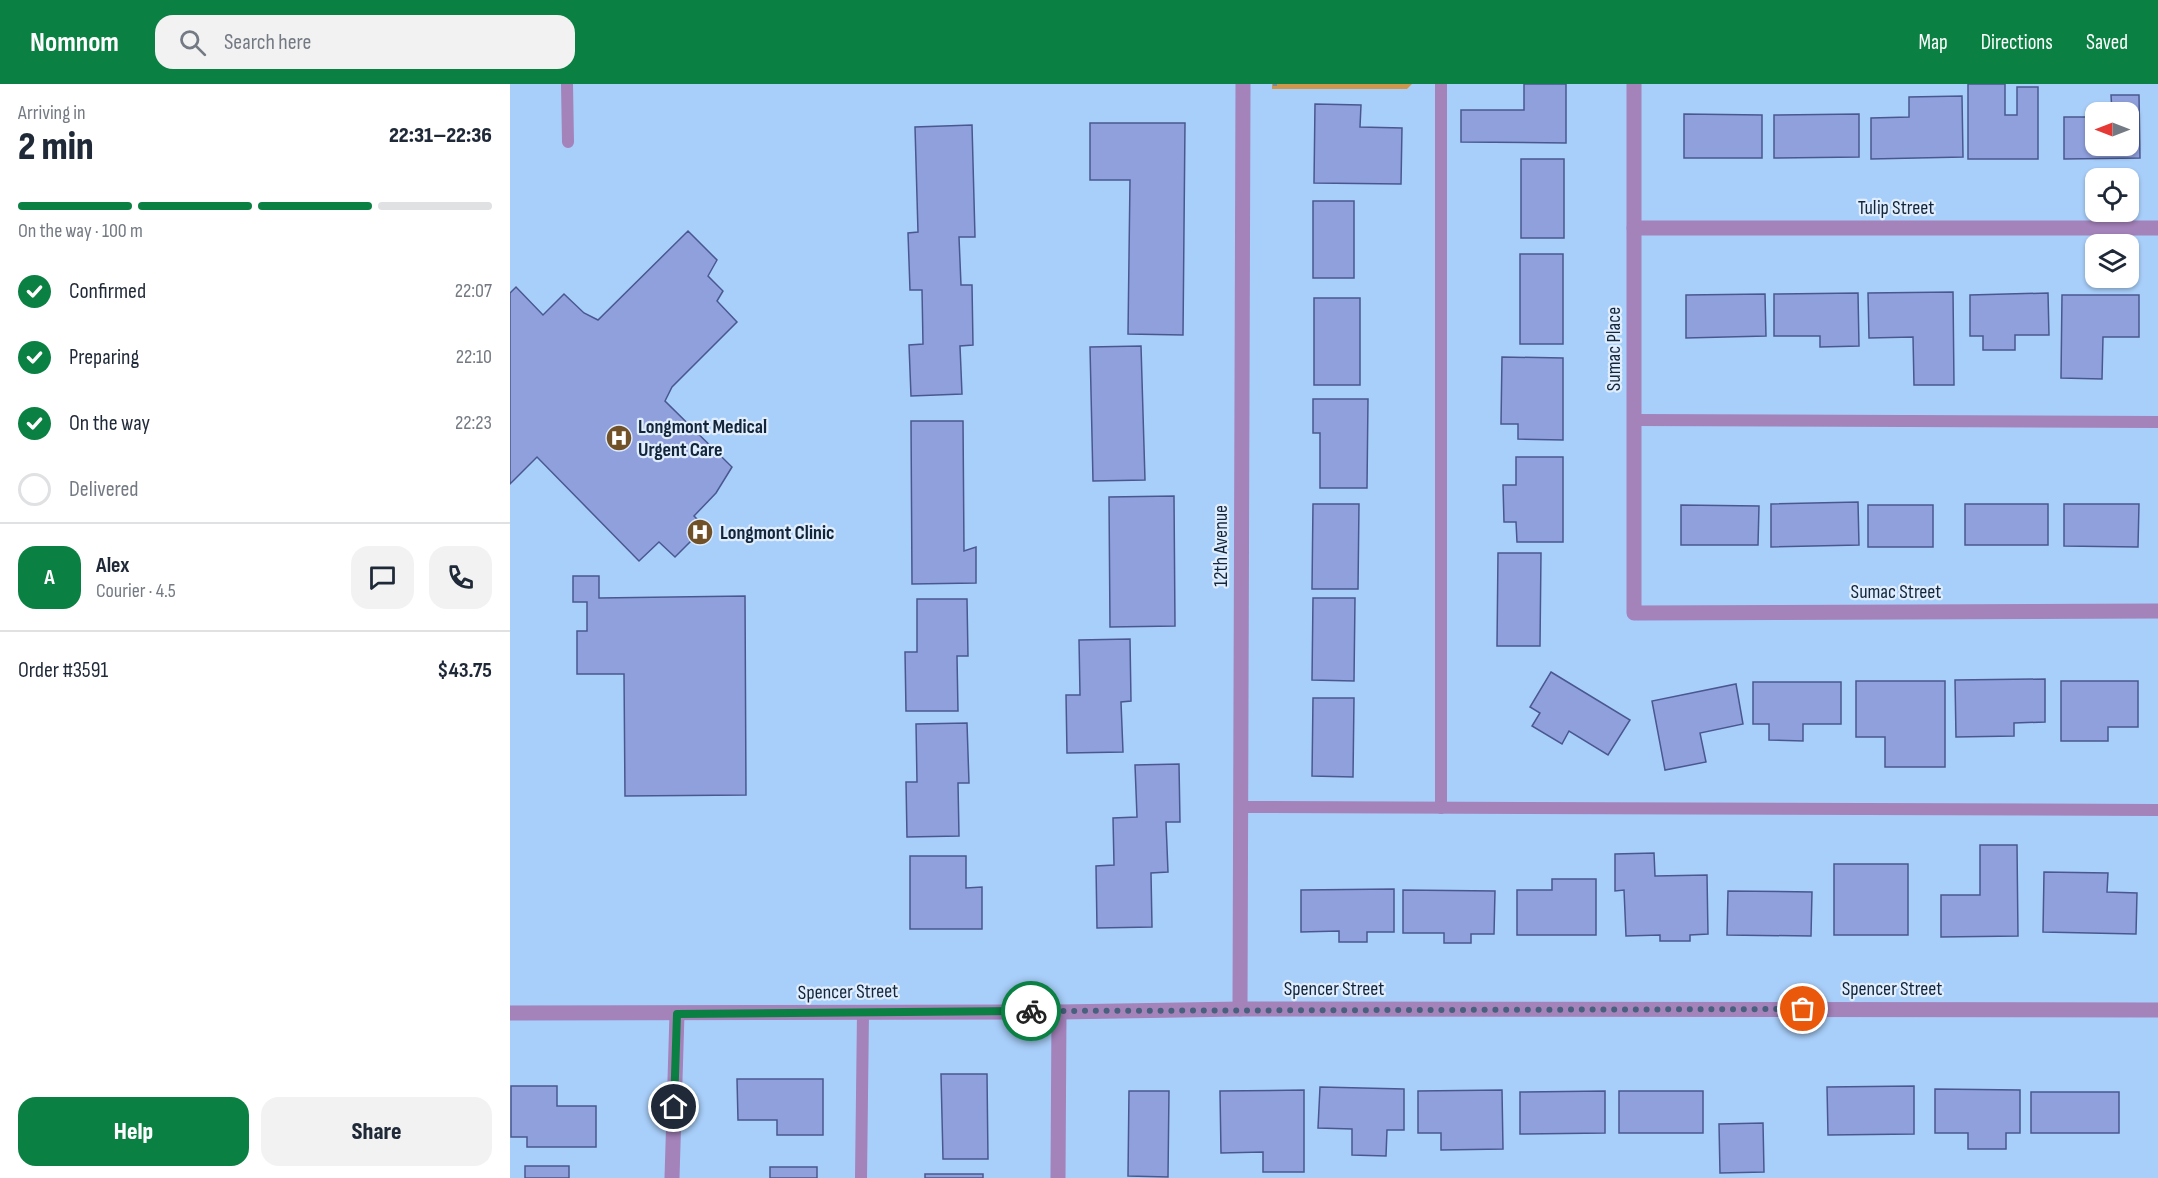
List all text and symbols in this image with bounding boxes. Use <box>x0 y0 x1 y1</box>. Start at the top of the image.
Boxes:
search box <box>155 15 575 69</box>
text: Nomnom <box>30 26 119 59</box>
icon: search <box>176 26 209 59</box>
text: Search here <box>224 29 311 56</box>
text: Map <box>1918 30 1948 55</box>
text: Directions <box>1981 30 2053 55</box>
text: Saved <box>2086 30 2128 55</box>
text: Arriving in <box>18 101 86 125</box>
north arrow <box>2085 102 2139 156</box>
map controls <box>2085 102 2139 288</box>
text: 22:31–22:36 <box>389 122 492 149</box>
text: 2 min <box>18 124 94 171</box>
button: locate <box>2085 168 2139 222</box>
street label: Tulip Street <box>1858 196 1934 220</box>
text: On the way · 100 m <box>18 219 143 243</box>
button: layers <box>2085 234 2139 288</box>
icon: check <box>18 275 51 308</box>
text: Confirmed <box>69 278 146 305</box>
text: 22:07 <box>455 279 492 303</box>
street label: Sumac Place <box>1602 307 1626 391</box>
icon: check <box>18 341 51 374</box>
text: Preparing <box>69 344 139 371</box>
text: 22:10 <box>456 345 492 369</box>
icon: check <box>18 407 51 440</box>
text: On the way <box>69 410 150 437</box>
text: 22:23 <box>455 411 492 435</box>
place label: Longmont Medical Urgent Care <box>638 415 767 462</box>
hospital icon: Longmont Medical Urgent Care <box>604 423 634 453</box>
text: Delivered <box>69 476 138 503</box>
street label: 12th Avenue <box>1209 505 1233 587</box>
hospital icon: Longmont Clinic <box>685 517 715 547</box>
place label: Longmont Clinic <box>720 521 835 545</box>
button: chat <box>351 546 414 609</box>
button: phone <box>429 546 492 609</box>
text: Alex <box>96 552 129 579</box>
text: A <box>44 564 55 591</box>
text: Courier · 4.5 <box>96 579 176 603</box>
street label: Sumac Street <box>1851 580 1941 604</box>
text: Order #3591 <box>18 657 108 684</box>
text: $43.75 <box>437 657 492 684</box>
street label: Spencer Street <box>1284 977 1384 1001</box>
street label: Spencer Street <box>1842 977 1942 1001</box>
street label: Spencer Street <box>798 979 898 1005</box>
courier <box>1001 981 1061 1041</box>
pin <box>1777 983 1828 1034</box>
icon: bag <box>1786 992 1819 1025</box>
icon: bike <box>1015 995 1048 1028</box>
pin <box>648 1081 699 1132</box>
icon: home <box>657 1090 690 1123</box>
button: Help <box>18 1097 249 1166</box>
button: Share <box>261 1097 492 1166</box>

